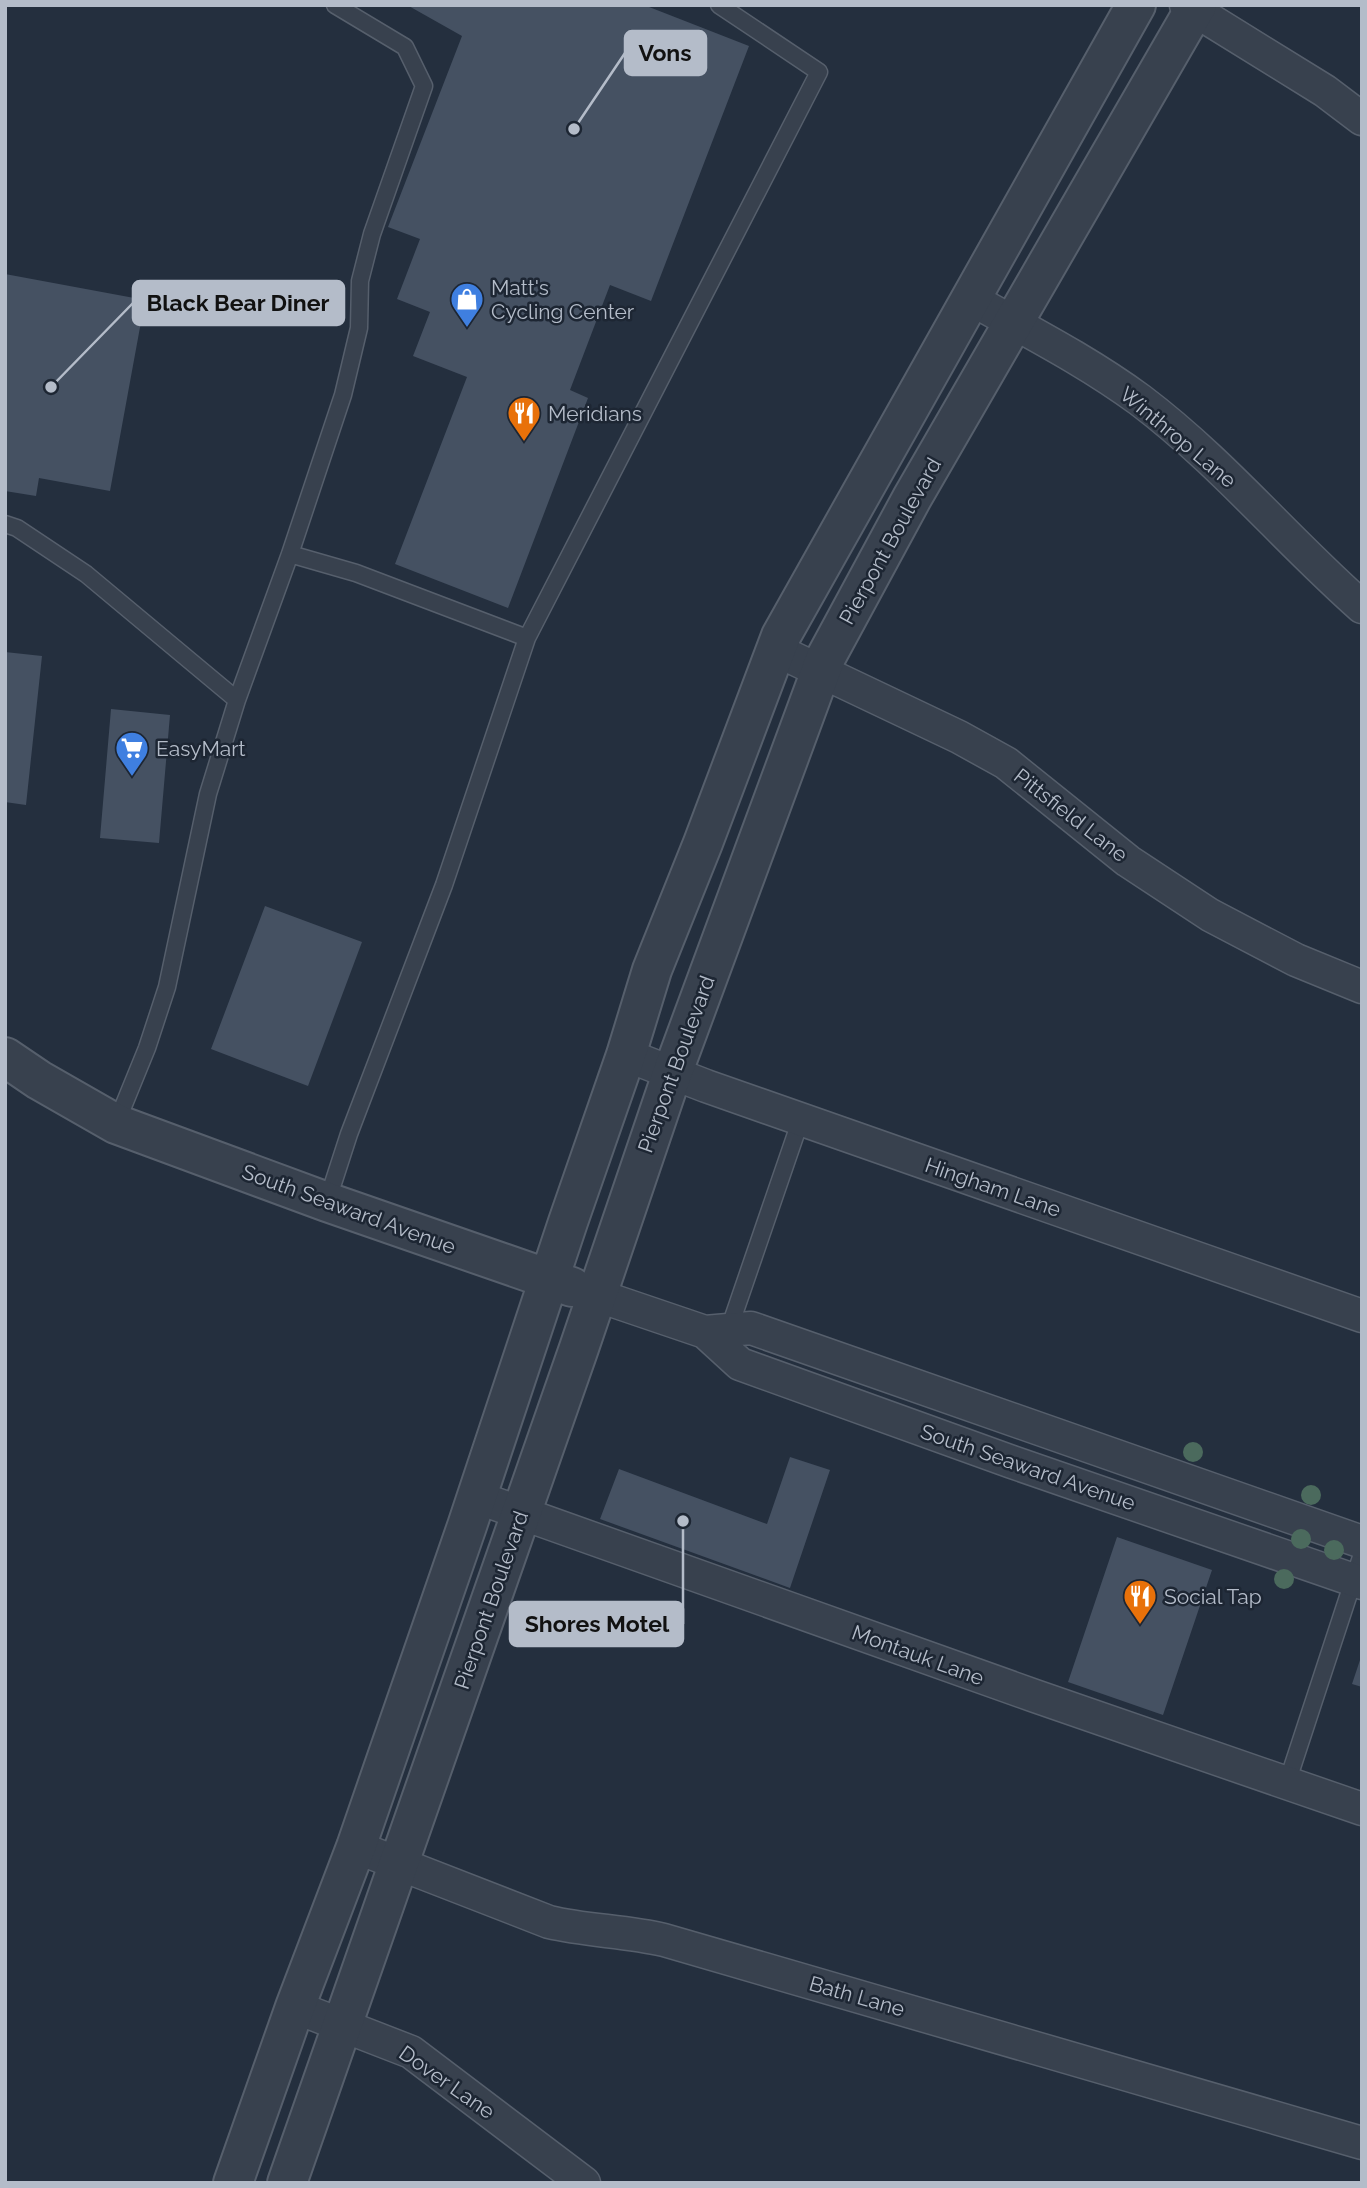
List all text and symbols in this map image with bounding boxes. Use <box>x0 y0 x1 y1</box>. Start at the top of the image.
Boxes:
callout: Vons <box>625 31 706 75</box>
text: Vons <box>638 39 692 66</box>
place label: Matt's Cycling Center <box>491 275 635 324</box>
shop icon: Matt's Cycling Center <box>448 280 486 329</box>
callout: Black Bear Diner <box>133 281 344 325</box>
text: Black Bear Diner <box>147 289 330 316</box>
street label: Winthrop Lane <box>1115 381 1241 493</box>
restaurant icon: Meridians <box>505 394 543 443</box>
place label: Meridians <box>548 401 642 426</box>
street label: Pierpont Boulevard <box>834 453 946 629</box>
supermarket icon: EasyMart <box>113 729 151 778</box>
place label: EasyMart <box>156 736 246 761</box>
street label: Pittsfield Lane <box>1009 763 1133 867</box>
street label: Pierpont Boulevard <box>632 972 720 1156</box>
street label: Hingham Lane <box>922 1152 1064 1222</box>
street label: South Seaward Avenue <box>239 1159 459 1259</box>
street label: South Seaward Avenue <box>917 1419 1139 1515</box>
street label: Pierpont Boulevard <box>449 1508 533 1692</box>
restaurant icon: Social Tap <box>1121 1577 1159 1626</box>
place label: Social Tap <box>1164 1584 1262 1609</box>
callout: Shores Motel <box>510 1602 683 1646</box>
text: Shores Motel <box>525 1610 670 1637</box>
street label: Montauk Lane <box>849 1620 987 1690</box>
street label: Bath Lane <box>806 1970 908 2022</box>
street label: Dover Lane <box>394 2040 500 2124</box>

